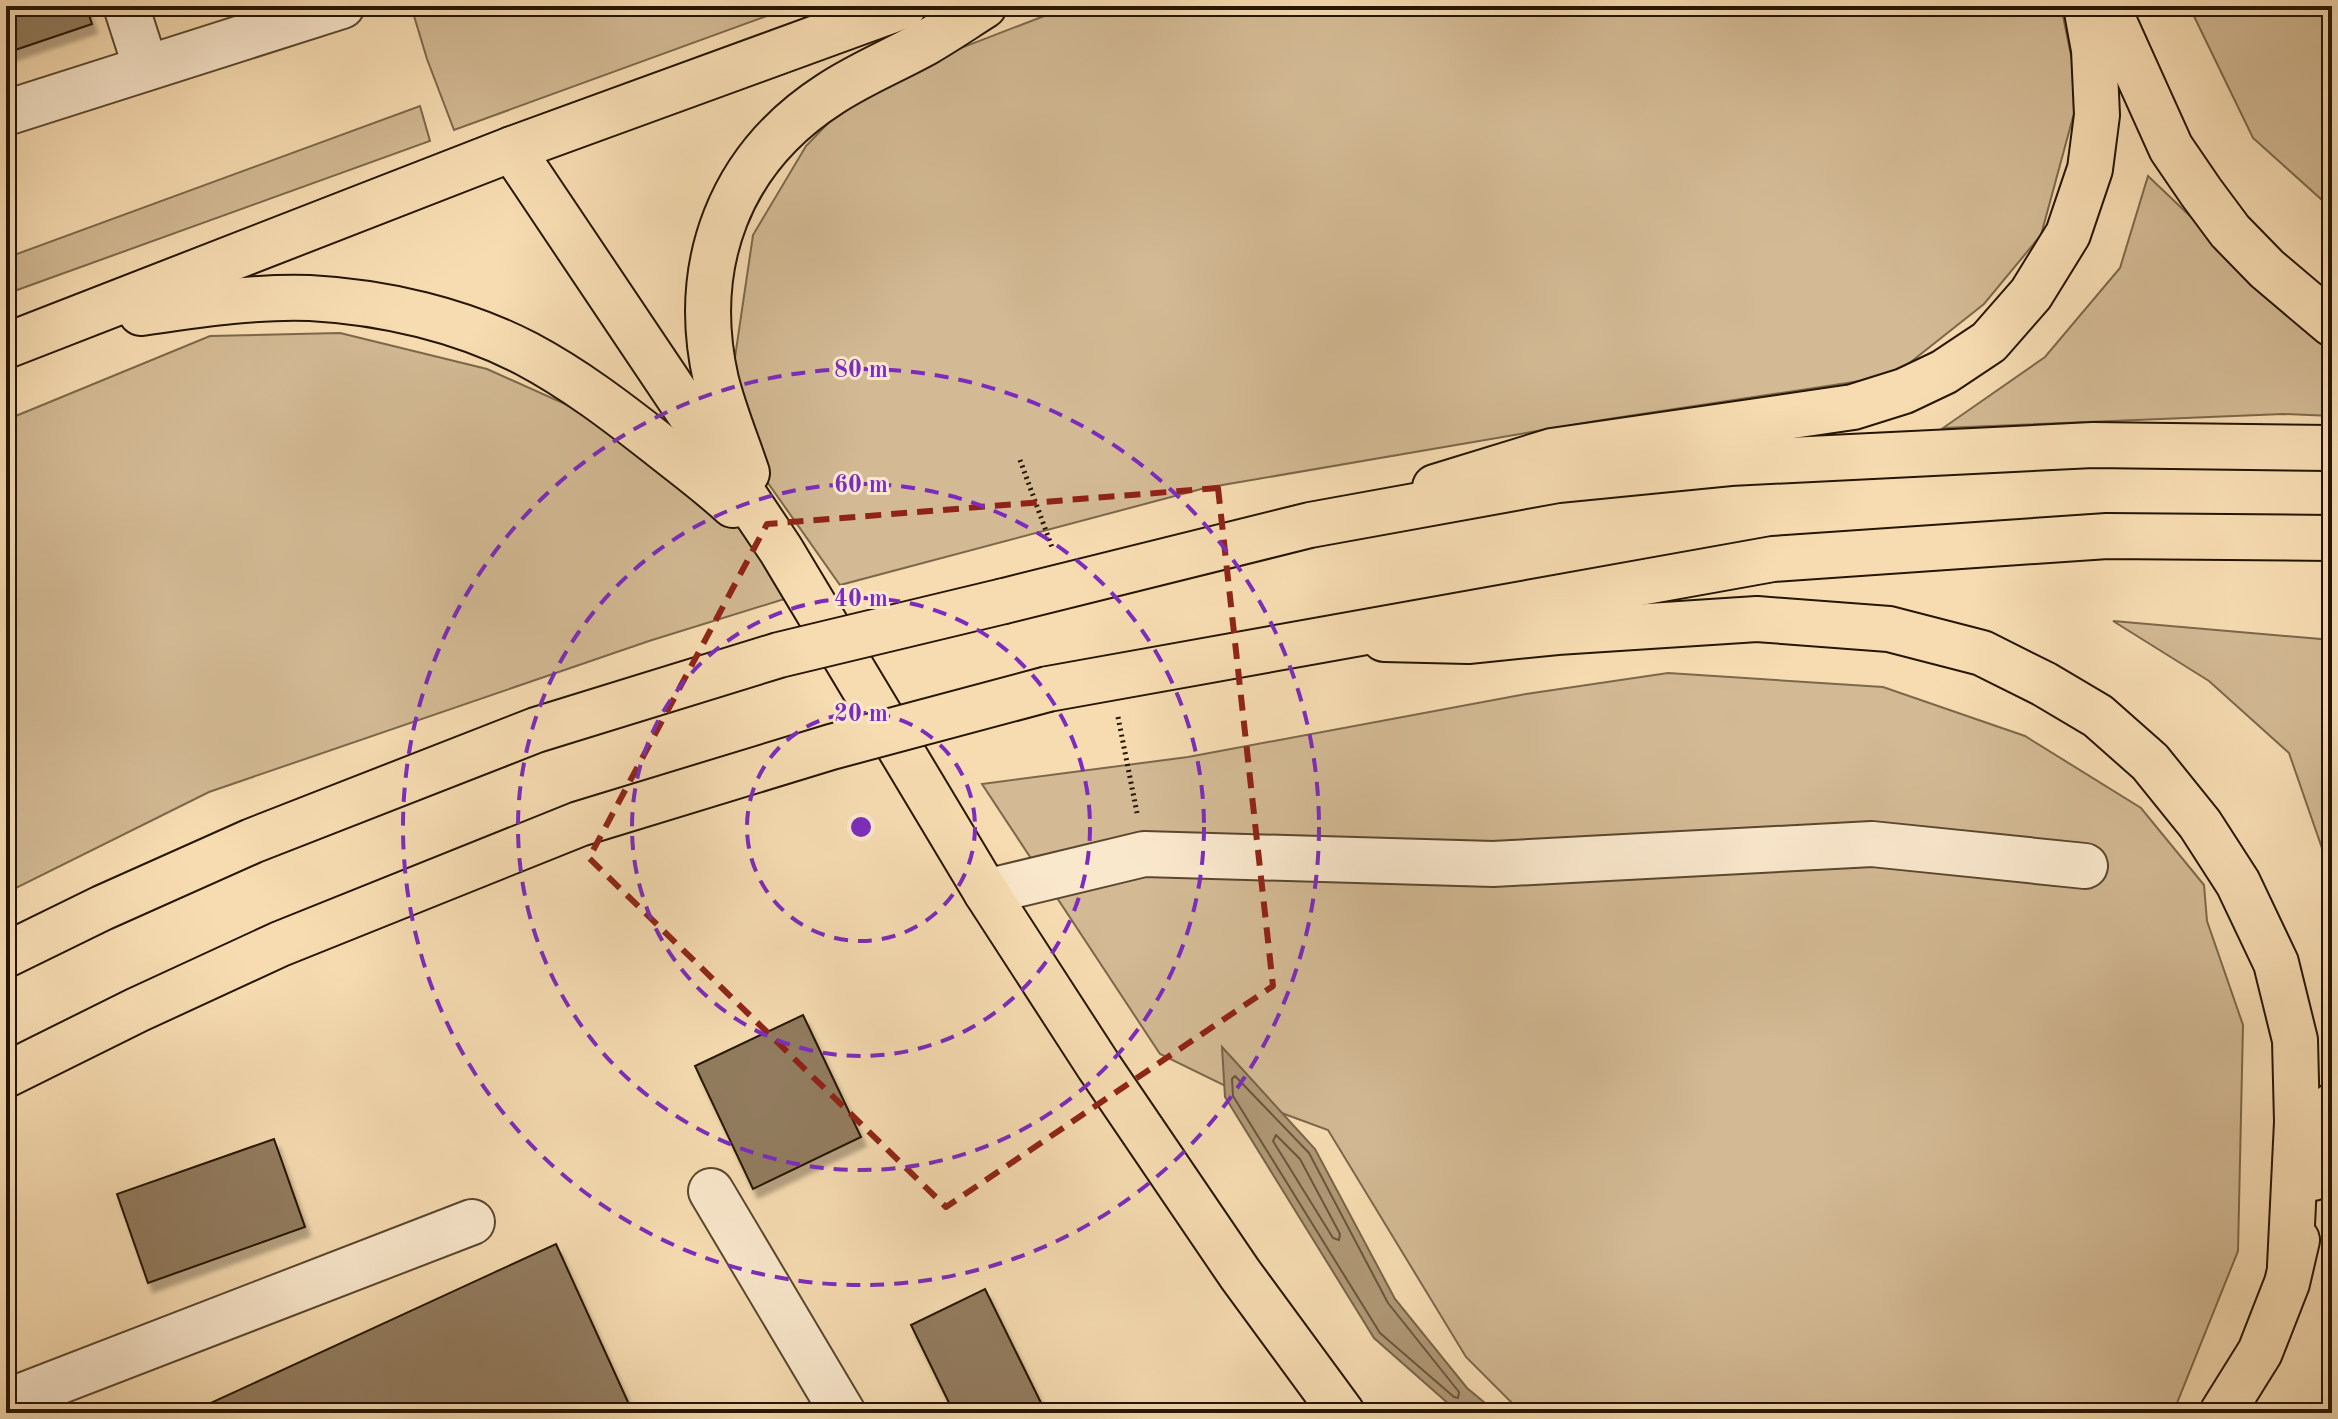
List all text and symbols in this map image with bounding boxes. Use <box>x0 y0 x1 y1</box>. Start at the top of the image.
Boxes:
text: 80 m <box>834 359 888 383</box>
text: 60 m <box>834 474 888 498</box>
text: 40 m <box>834 588 888 612</box>
text: 20 m <box>834 703 888 727</box>
centre of rings <box>847 813 875 841</box>

